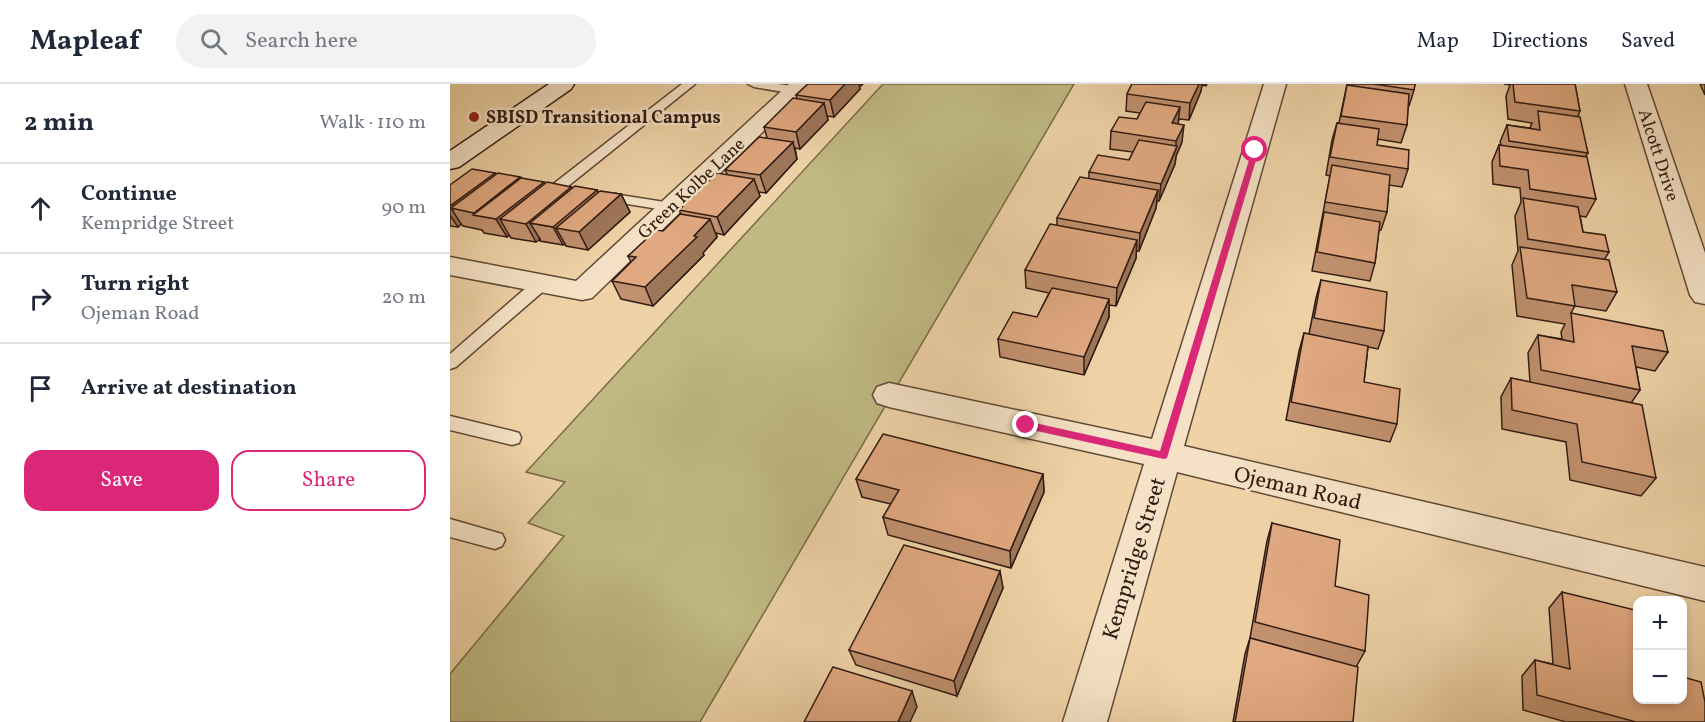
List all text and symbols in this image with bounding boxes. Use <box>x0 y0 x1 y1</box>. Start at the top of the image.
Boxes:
search box <box>176 14 596 68</box>
text: Mapleaf <box>30 22 140 61</box>
icon: search <box>197 25 230 58</box>
text: Search here <box>245 26 358 57</box>
text: Map <box>1417 27 1459 56</box>
text: Directions <box>1492 27 1588 56</box>
text: Saved <box>1621 27 1675 56</box>
text: 2 min <box>24 105 94 141</box>
place label: SBISD Transitional Campus <box>486 106 721 131</box>
street label: Alcott Drive <box>1631 106 1684 205</box>
text: Walk · 110 m <box>319 109 426 137</box>
marker: SBISD Transitional Campus <box>467 110 481 124</box>
street label: Green Kolbe Lane <box>633 133 751 246</box>
route start <box>1241 136 1267 162</box>
text: Continue <box>81 179 177 210</box>
icon: ahead <box>24 192 57 225</box>
text: 90 m <box>382 194 426 222</box>
text: Kempridge Street <box>81 210 234 238</box>
text: Turn right <box>81 269 189 300</box>
icon: right <box>24 282 57 315</box>
text: 20 m <box>382 284 426 312</box>
text: Ojeman Road <box>81 300 200 328</box>
icon: arrive <box>24 372 57 405</box>
text: Arrive at destination <box>81 373 297 404</box>
route end <box>1012 411 1038 437</box>
button: Save <box>24 450 219 511</box>
button: Share <box>231 450 426 511</box>
street label: Ojeman Road <box>1230 460 1364 519</box>
street label: Kempridge Street <box>1096 473 1175 644</box>
map controls <box>1633 596 1687 704</box>
button: + <box>1633 596 1687 650</box>
button: − <box>1633 650 1687 704</box>

